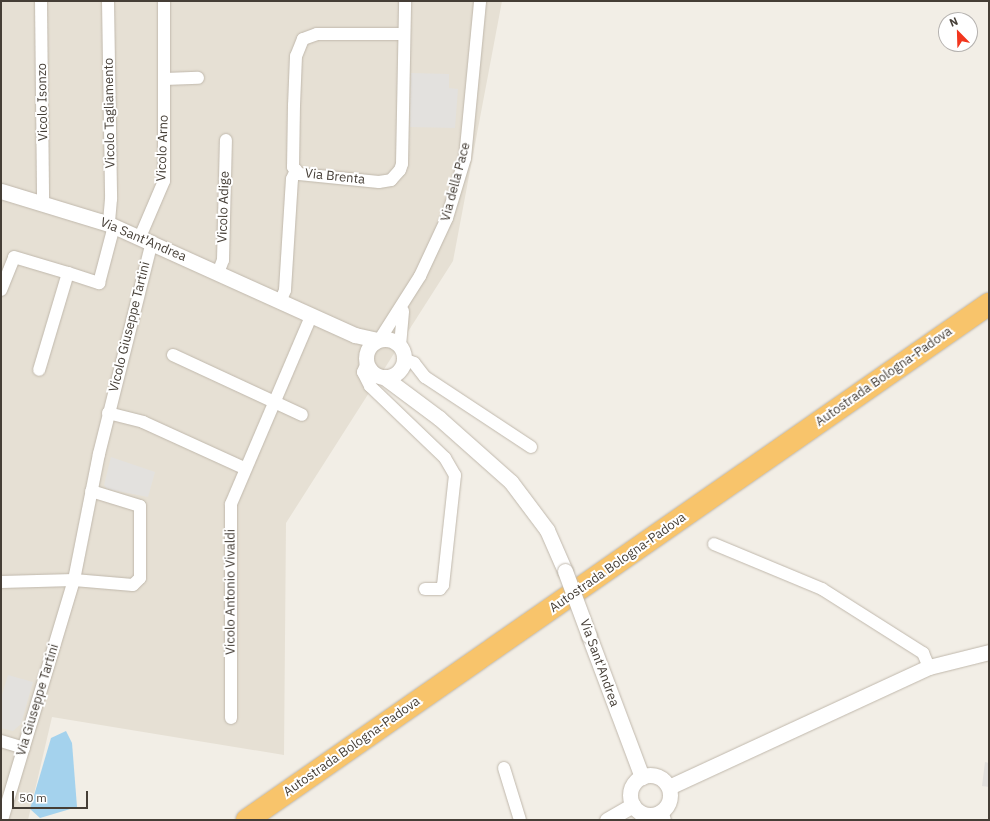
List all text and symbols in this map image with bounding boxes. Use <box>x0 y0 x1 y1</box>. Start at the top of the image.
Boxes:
north arrow <box>938 12 978 52</box>
text: N <box>947 14 960 30</box>
street label: Vicolo Tagliamento <box>101 58 119 168</box>
street label: Vicolo Isonzo <box>35 63 51 141</box>
street label: Vicolo Arno <box>154 114 172 182</box>
street label: Via della Pace <box>438 141 474 223</box>
street label: Via Brenta <box>304 166 366 188</box>
street label: Vicolo Adige <box>215 171 233 243</box>
street label: Via Sant'Andrea <box>98 215 188 265</box>
street label: Vicolo Giuseppe Tartini <box>106 260 154 394</box>
street label: Autostrada Bologna-Padova <box>813 324 955 430</box>
street label: Autostrada Bologna-Padova <box>547 510 689 616</box>
street label: Vicolo Antonio Vivaldi <box>223 529 239 655</box>
street label: Via Sant'Andrea <box>576 617 622 709</box>
street label: Via Giuseppe Tartini <box>14 642 62 758</box>
street label: Autostrada Bologna-Padova <box>281 694 423 800</box>
scale bar <box>14 783 90 809</box>
text: 50 m <box>19 790 47 805</box>

